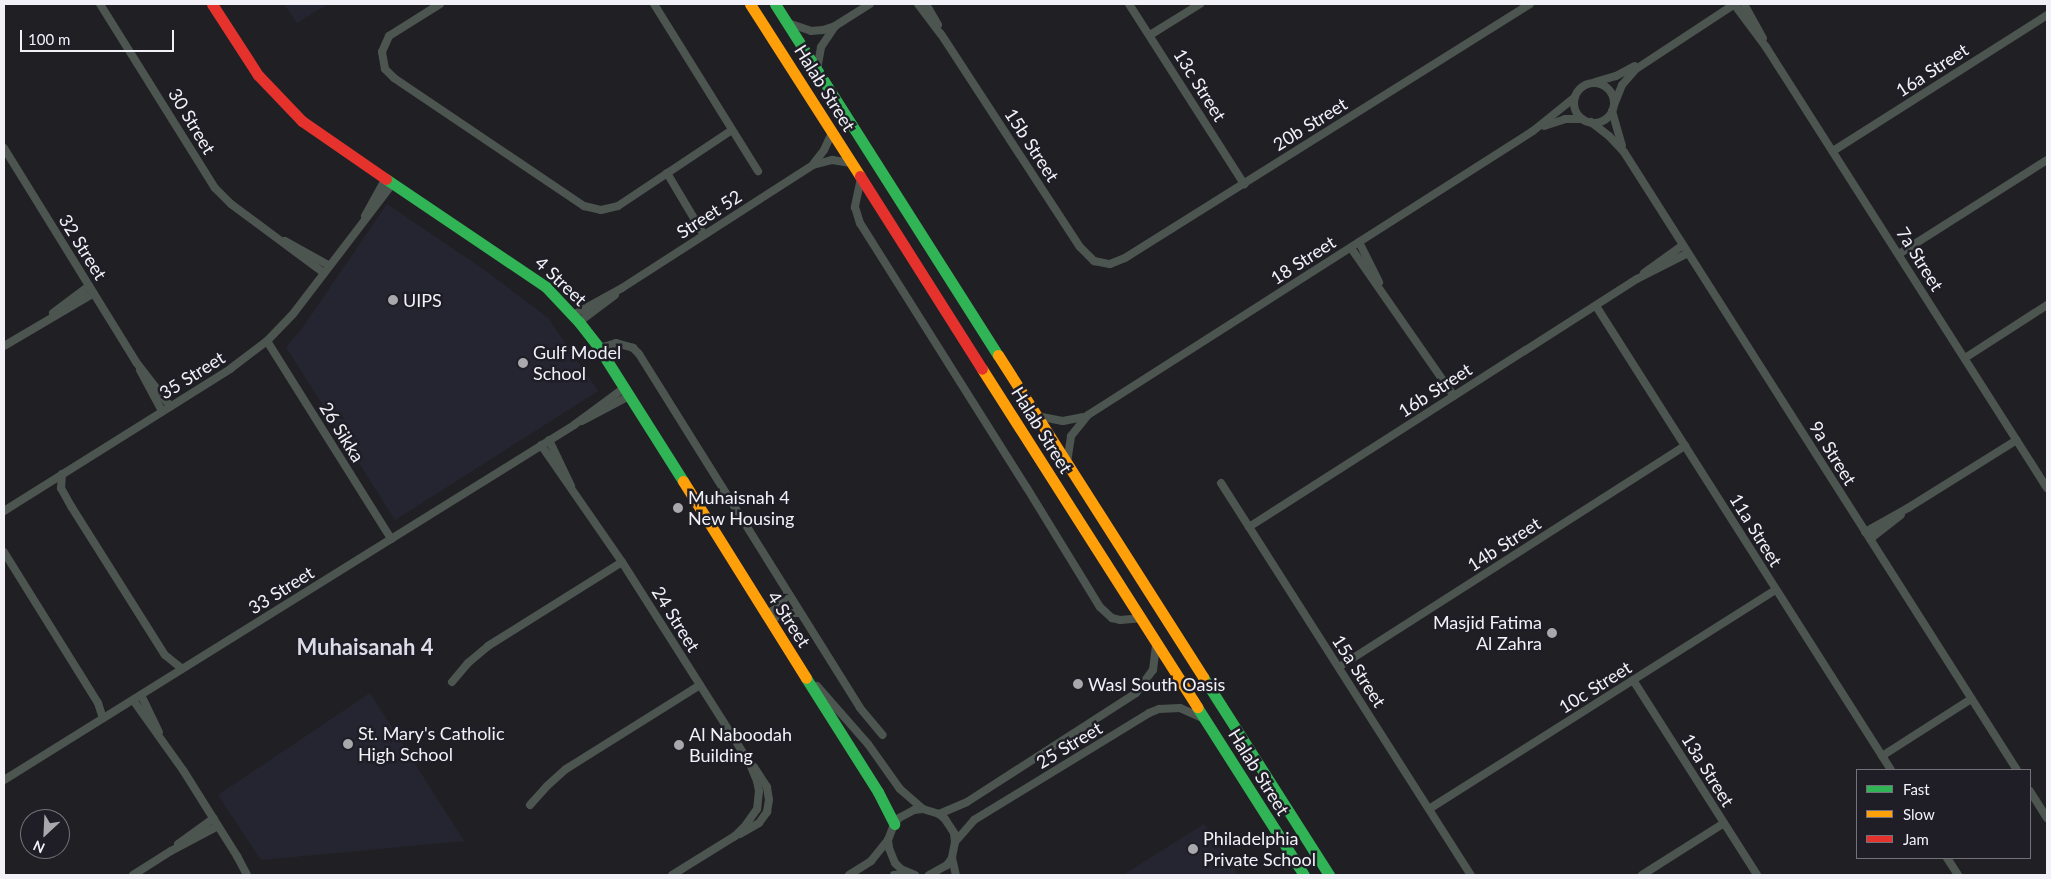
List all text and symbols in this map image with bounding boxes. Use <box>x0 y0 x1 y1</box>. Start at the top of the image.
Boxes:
scale bar <box>22 20 176 52</box>
text: 100 m <box>28 30 70 48</box>
street label: 16a Street <box>1892 39 1972 101</box>
street label: Halab Street <box>790 41 860 135</box>
street label: 13c Street <box>1169 45 1231 125</box>
street label: 30 Street <box>164 84 220 158</box>
street label: 20b Street <box>1269 93 1351 155</box>
street label: 15b Street <box>1000 104 1064 186</box>
street label: Street 52 <box>673 185 745 243</box>
street label: 32 Street <box>55 210 111 284</box>
street label: 7a Street <box>1892 223 1948 295</box>
street label: 18 Street <box>1267 231 1339 289</box>
street label: 4 Street <box>531 252 591 310</box>
place label: UIPS <box>403 289 442 311</box>
marker: UIPS <box>387 294 399 306</box>
place label: Gulf Model School <box>533 342 622 384</box>
street label: 35 Street <box>155 347 229 403</box>
marker: Gulf Model School <box>517 357 529 369</box>
street label: 16b Street <box>1394 358 1476 422</box>
street label: Halab Street <box>1007 383 1077 477</box>
street label: 26 Sikka <box>315 398 369 466</box>
street label: 9a Street <box>1805 417 1861 489</box>
place label: Muhaisnah 4 New Housing <box>688 487 795 530</box>
street label: 11a Street <box>1725 490 1787 570</box>
marker: Muhaisnah 4 New Housing <box>672 502 684 514</box>
street label: 14b Street <box>1463 512 1545 576</box>
street label: 33 Street <box>244 562 318 618</box>
street label: 24 Street <box>648 582 704 656</box>
street label: 4 Street <box>763 587 815 651</box>
place label: Masjid Fatima Al Zahra <box>1433 612 1542 654</box>
marker: Masjid Fatima Al Zahra <box>1546 627 1558 639</box>
street label: 15a Street <box>1328 631 1390 711</box>
district label: Muhaisanah 4 <box>296 634 434 660</box>
street label: 10c Street <box>1555 656 1635 718</box>
place label: Wasl South Oasis <box>1088 673 1225 695</box>
marker: Wasl South Oasis <box>1072 678 1084 690</box>
street label: 25 Street <box>1032 717 1106 773</box>
place label: St. Mary's Catholic High School <box>358 723 505 766</box>
place label: Al Naboodah Building <box>689 724 792 766</box>
street label: Halab Street <box>1224 725 1294 819</box>
street label: 13a Street <box>1677 730 1739 810</box>
marker: St. Mary's Catholic High School <box>342 738 354 750</box>
marker: Al Naboodah Building <box>673 739 685 751</box>
legend <box>1856 769 2031 859</box>
text: Fast <box>1903 780 1930 798</box>
text: Slow <box>1903 805 1935 823</box>
north arrow <box>20 809 70 859</box>
place label: Philadelphia Private School <box>1203 828 1316 871</box>
text: Jam <box>1903 830 1929 848</box>
text: N <box>30 837 47 857</box>
marker: Philadelphia Private School <box>1187 843 1199 855</box>

